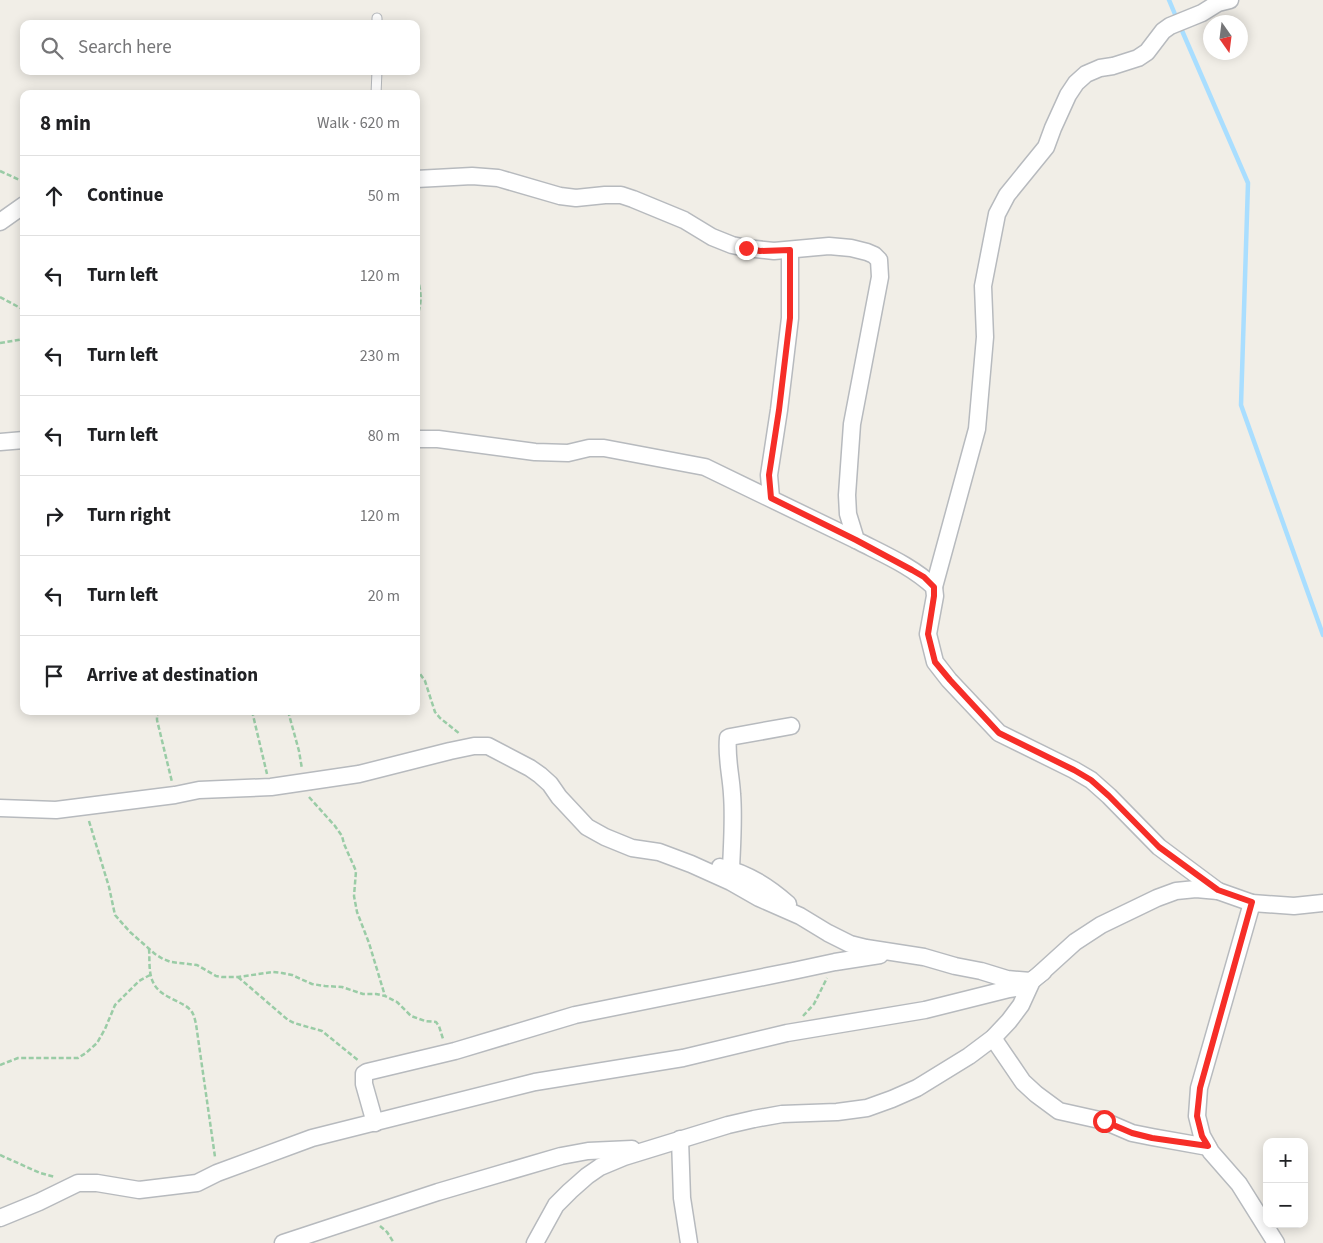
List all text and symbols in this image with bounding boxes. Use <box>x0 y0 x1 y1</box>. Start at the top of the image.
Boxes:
north arrow <box>1203 15 1248 60</box>
search box <box>20 20 420 75</box>
icon: search <box>38 34 66 62</box>
text: Search here <box>78 34 172 61</box>
text: 8 min <box>40 108 91 138</box>
text: Walk · 620 m <box>317 112 400 134</box>
icon: ahead <box>40 182 68 210</box>
text: Continue <box>87 182 164 209</box>
text: 50 m <box>368 185 400 207</box>
route end <box>735 237 758 260</box>
icon: left <box>40 262 68 290</box>
text: Turn left <box>87 262 158 289</box>
text: 120 m <box>360 265 400 287</box>
icon: left <box>40 342 68 370</box>
text: Turn left <box>87 342 158 369</box>
text: 230 m <box>360 345 400 367</box>
icon: left <box>40 422 68 450</box>
text: Turn left <box>87 422 158 449</box>
text: 80 m <box>368 425 400 447</box>
icon: right <box>40 502 68 530</box>
text: Turn right <box>87 502 171 529</box>
text: 120 m <box>360 505 400 527</box>
icon: left <box>40 582 68 610</box>
text: Turn left <box>87 582 158 609</box>
text: 20 m <box>368 585 400 607</box>
icon: arrive <box>40 662 68 690</box>
text: Arrive at destination <box>87 662 258 689</box>
route start <box>1093 1110 1116 1133</box>
map controls <box>1263 1138 1308 1228</box>
button: + <box>1263 1138 1308 1183</box>
button: − <box>1263 1183 1308 1228</box>

